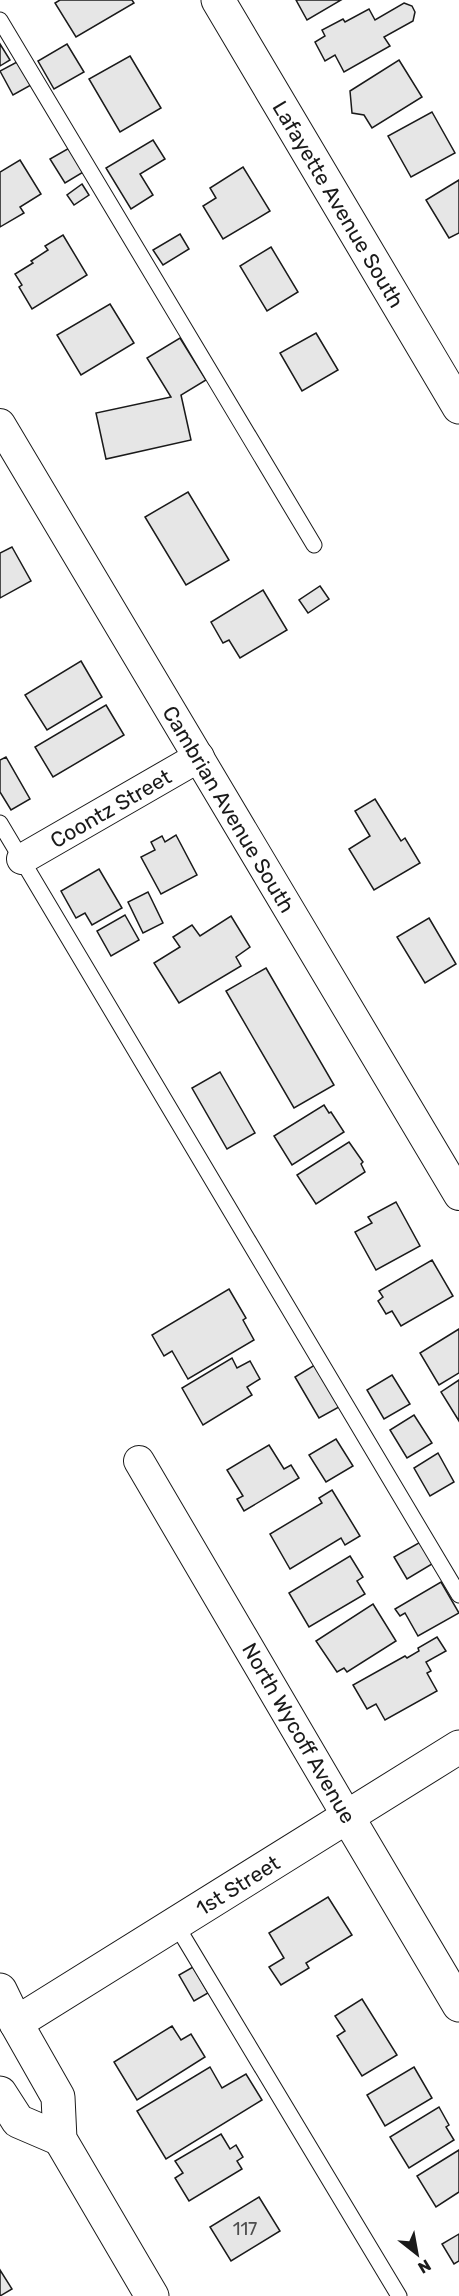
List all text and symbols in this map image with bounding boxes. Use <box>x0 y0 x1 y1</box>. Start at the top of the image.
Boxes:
street label: Lafayette Avenue South <box>268 96 410 312</box>
street label: Cambrian Avenue South <box>158 701 300 917</box>
street label: Coontz Street <box>45 763 175 853</box>
street label: North Wycoff Avenue <box>237 1638 361 1828</box>
street label: 1st Street <box>191 1850 284 1920</box>
house number: 117 <box>233 2218 257 2240</box>
north arrow <box>387 2224 447 2284</box>
text: N <box>415 2255 434 2278</box>

